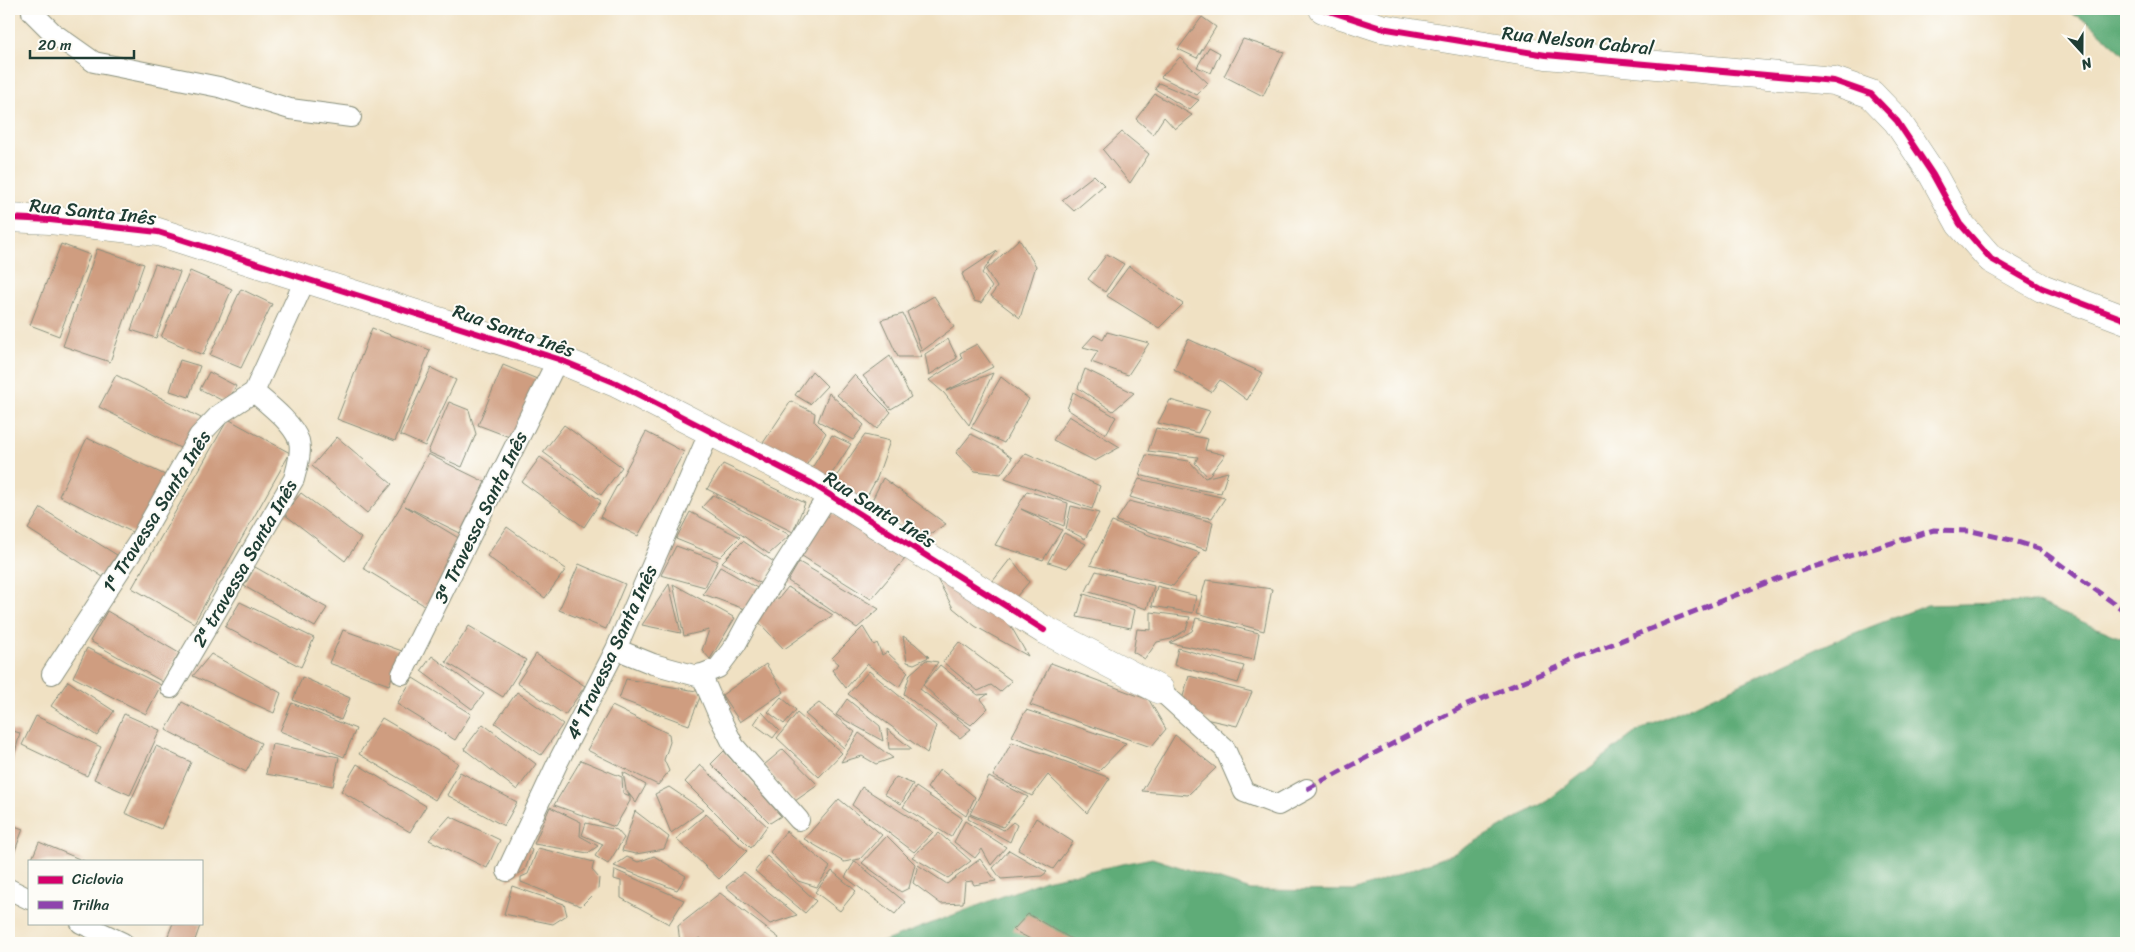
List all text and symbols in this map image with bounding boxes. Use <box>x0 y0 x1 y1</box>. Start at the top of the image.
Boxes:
street label: Rua Nelson Cabral <box>1500 16 1656 65</box>
scale bar <box>30 28 134 60</box>
north arrow <box>2058 28 2108 78</box>
text: 20 m <box>38 32 72 58</box>
text: N <box>2077 50 2096 77</box>
street label: Rua Santa Inês <box>28 188 158 235</box>
street label: Rua Santa Inês <box>448 294 580 367</box>
street label: 1ª Travessa Santa Inês <box>93 423 220 599</box>
street label: 3ª Travessa Santa Inês <box>424 425 537 609</box>
street label: Rua Santa Inês <box>817 462 943 557</box>
street label: 2ª travessa Santa Inês <box>183 473 306 653</box>
street label: 4ª Travessa Santa Inês <box>556 559 667 745</box>
legend <box>28 860 202 924</box>
text: Ciclovia <box>72 866 124 892</box>
text: Trilha <box>72 892 109 918</box>

